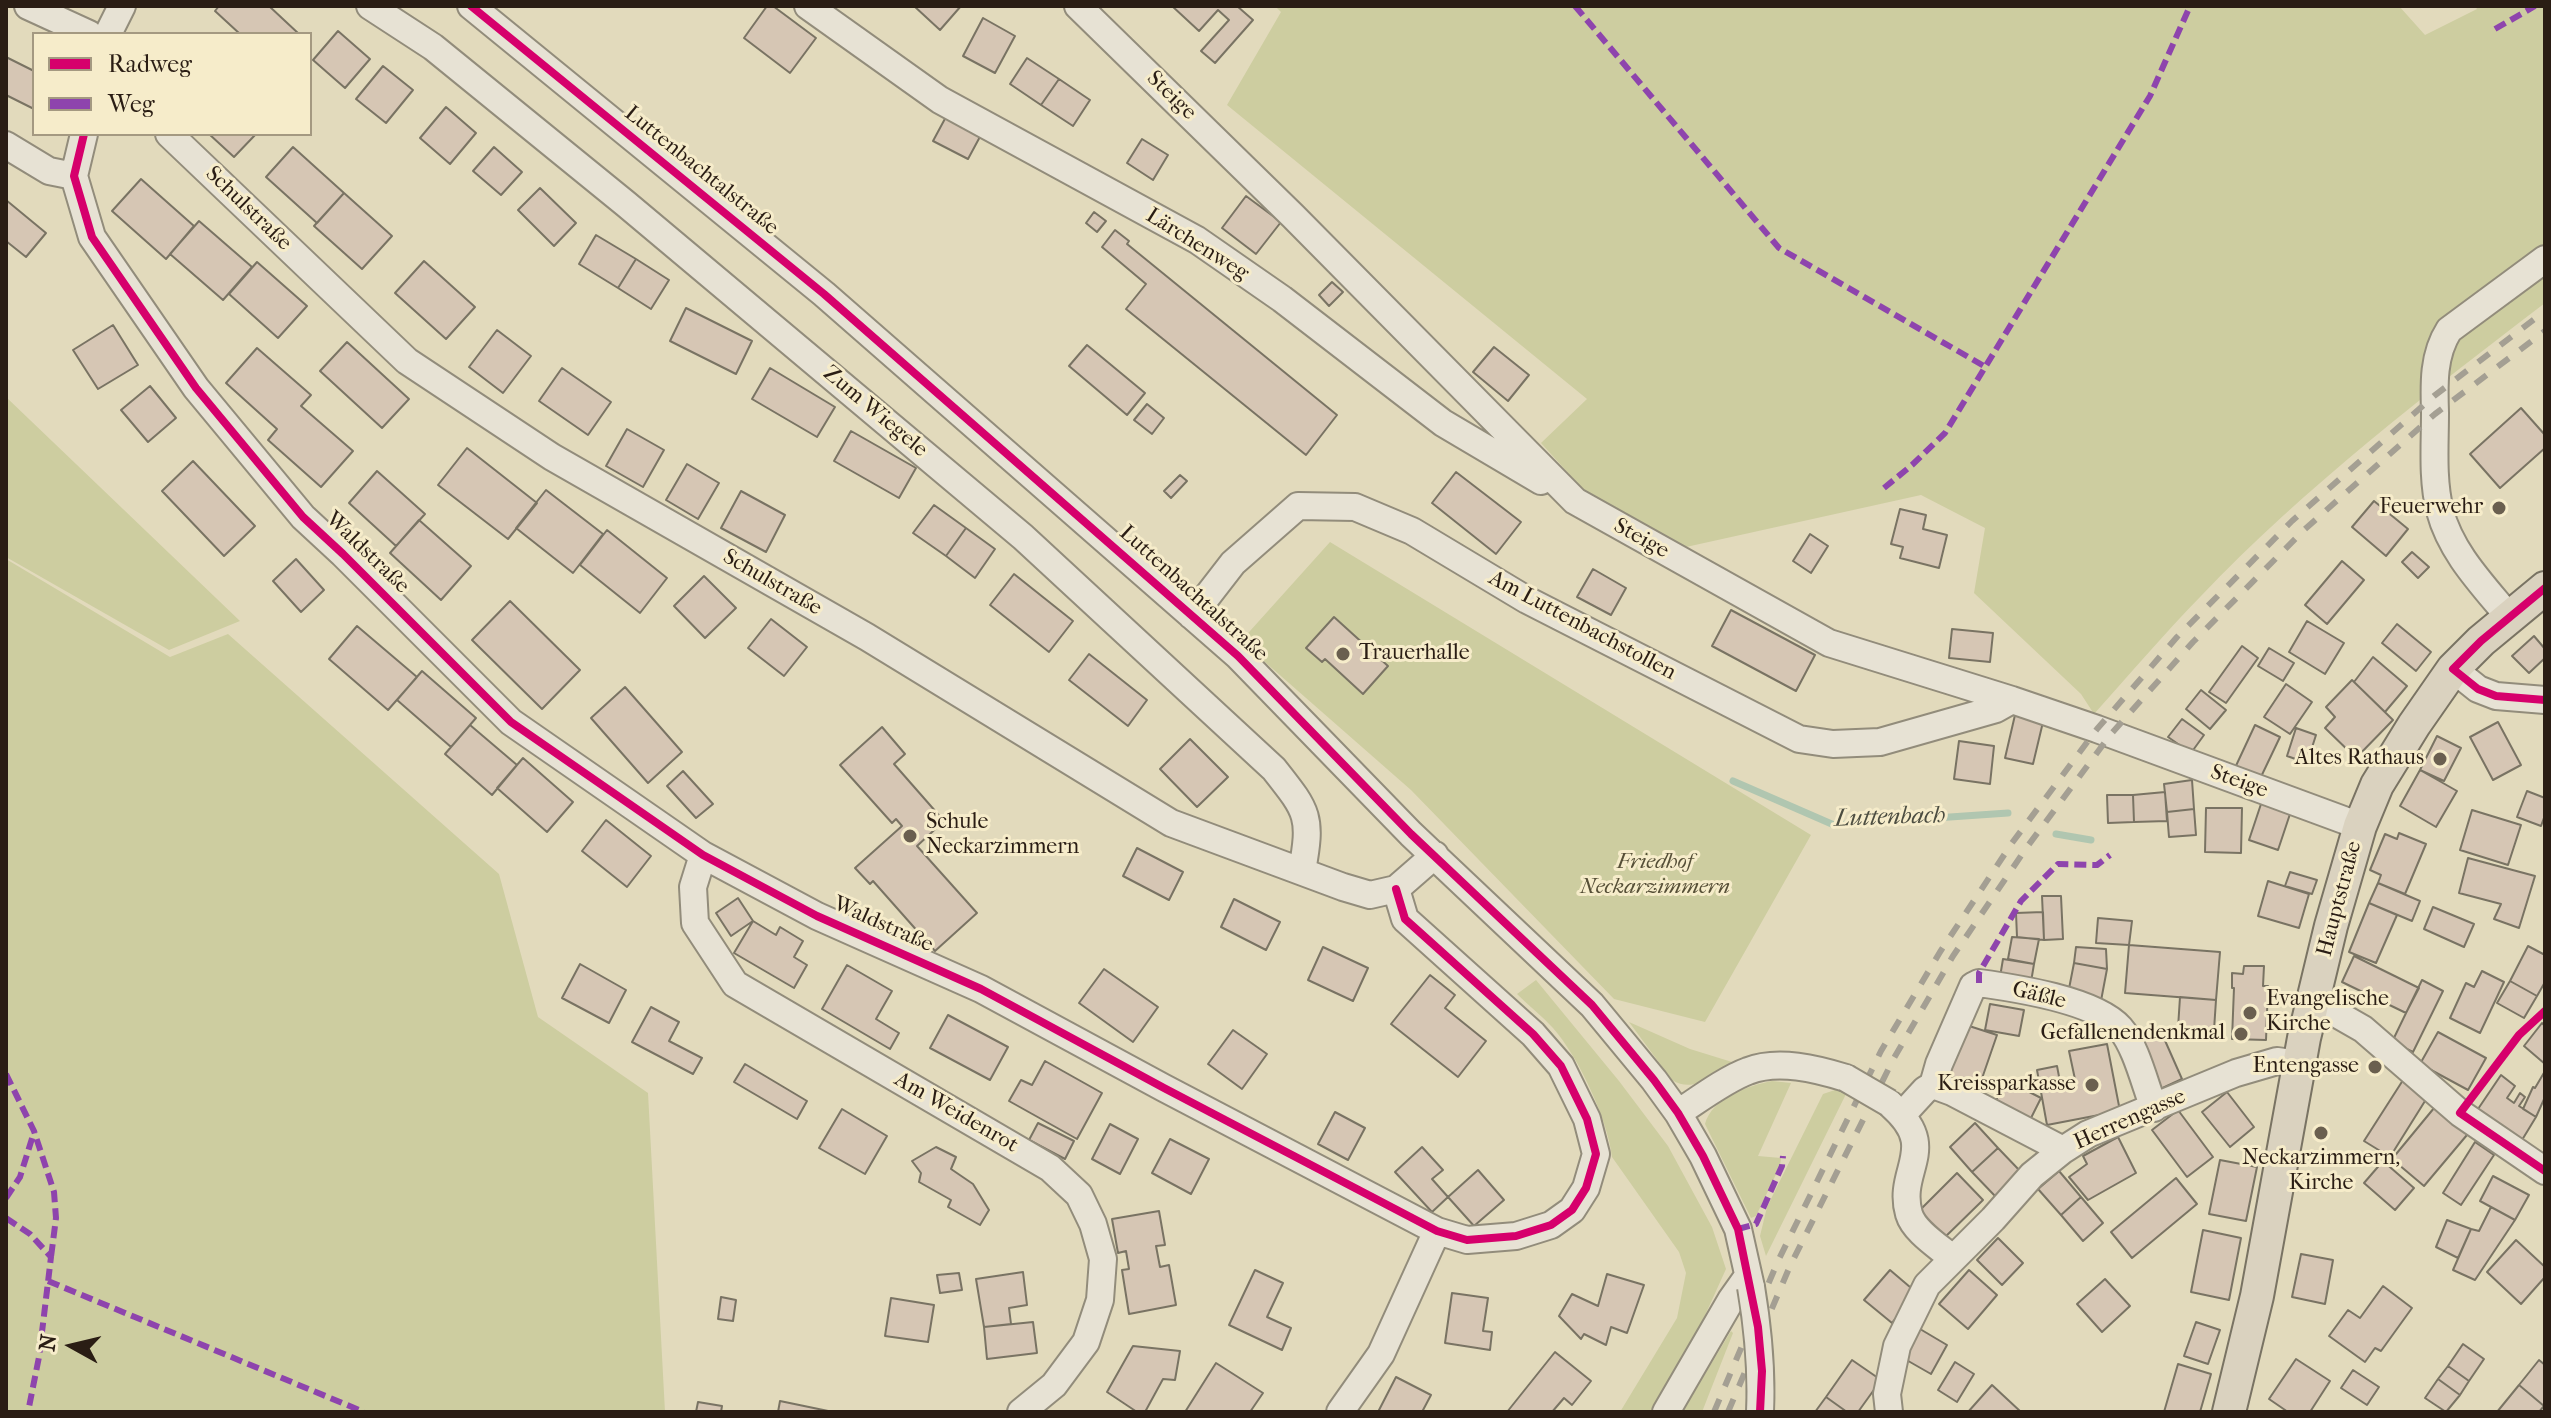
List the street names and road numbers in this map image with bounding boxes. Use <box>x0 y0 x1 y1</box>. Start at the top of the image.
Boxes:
street label: Steige <box>1141 66 1201 126</box>
street label: Luttenbachtalstraße <box>619 101 783 241</box>
street label: Schulstraße <box>199 161 297 257</box>
street label: Lärchenweg <box>1141 203 1253 287</box>
street label: Zum Wiegele <box>817 361 933 463</box>
street label: Waldstraße <box>319 506 415 600</box>
street label: Steige <box>1609 513 1673 565</box>
street label: Luttenbachtalstraße <box>1113 520 1273 668</box>
street label: Schulstraße <box>718 544 826 622</box>
street label: Am Luttenbachstollen <box>1484 565 1680 687</box>
street label: Steige <box>2207 759 2271 805</box>
street label: Hauptstraße <box>2312 839 2368 959</box>
street label: Waldstraße <box>829 891 937 959</box>
street label: Gäßle <box>2009 977 2069 1015</box>
street label: Am Weidenrot <box>889 1067 1023 1159</box>
street label: Herrengasse <box>2070 1084 2190 1156</box>

